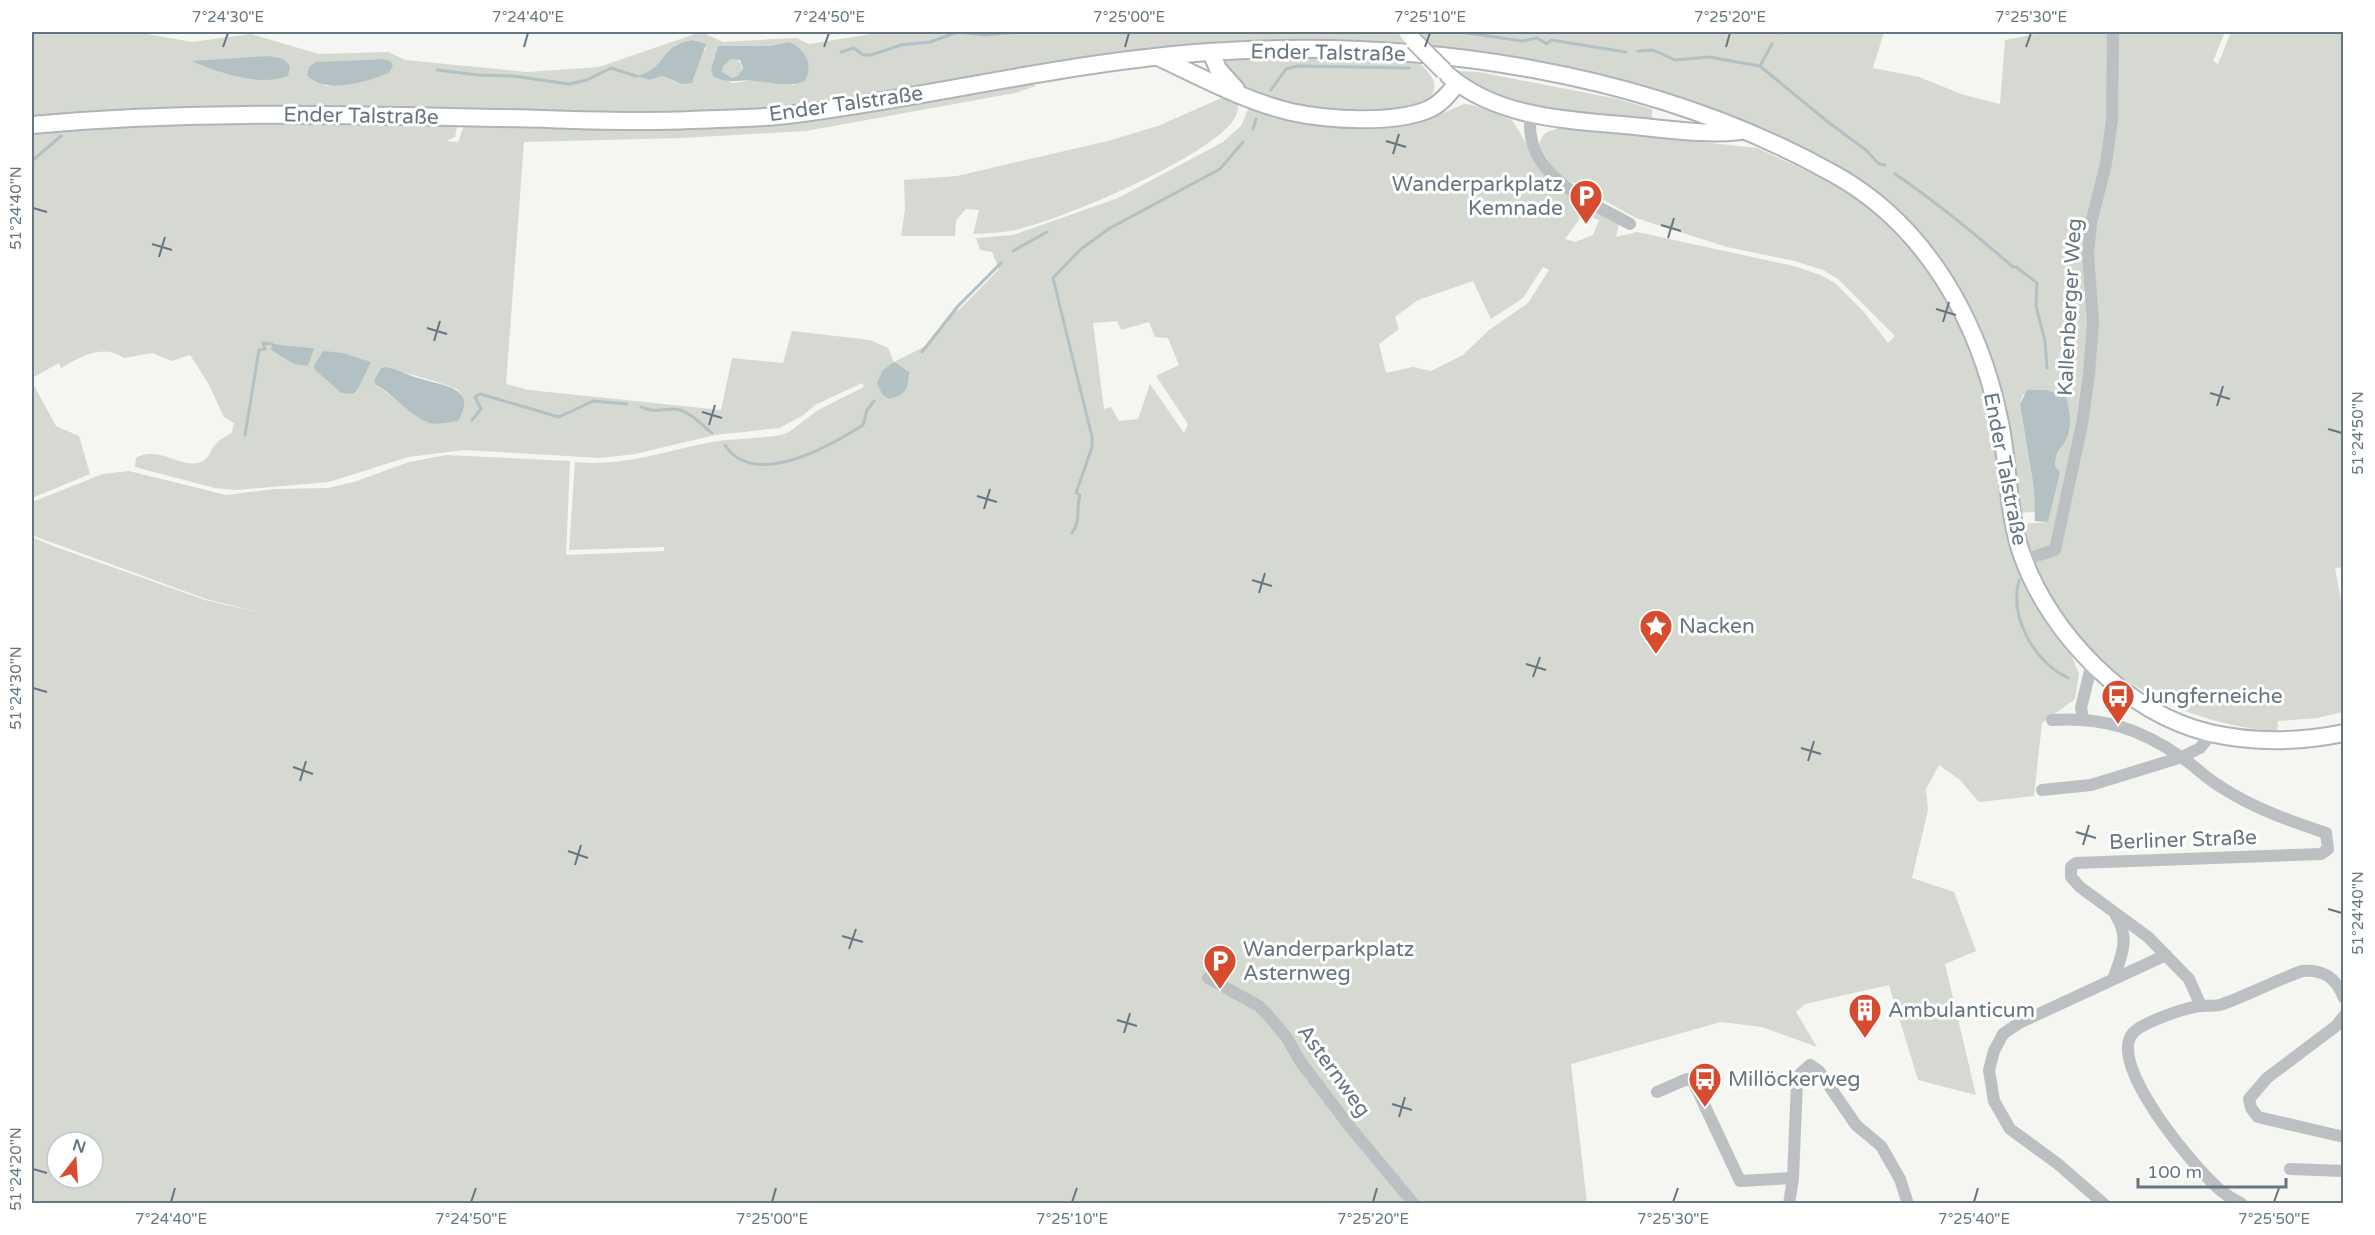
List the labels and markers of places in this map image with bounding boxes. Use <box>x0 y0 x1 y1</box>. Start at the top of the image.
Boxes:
place label: Wanderparkplatz Kemnade <box>1392 172 1563 221</box>
parking icon: Wanderparkplatz Kemnade <box>1568 178 1604 225</box>
place icon: Nacken <box>1638 608 1674 655</box>
place label: Nacken <box>1679 614 1755 639</box>
bus stop icon: Jungferneiche <box>2100 678 2136 725</box>
place label: Jungferneiche <box>2141 684 2283 709</box>
place label: Wanderparkplatz Asternweg <box>1243 937 1414 986</box>
parking icon: Wanderparkplatz Asternweg <box>1202 943 1238 990</box>
building icon: Ambulanticum <box>1847 992 1883 1039</box>
place label: Ambulanticum <box>1888 998 2035 1023</box>
bus stop icon: Millöckerweg <box>1687 1061 1723 1108</box>
place label: Millöckerweg <box>1728 1067 1861 1092</box>

